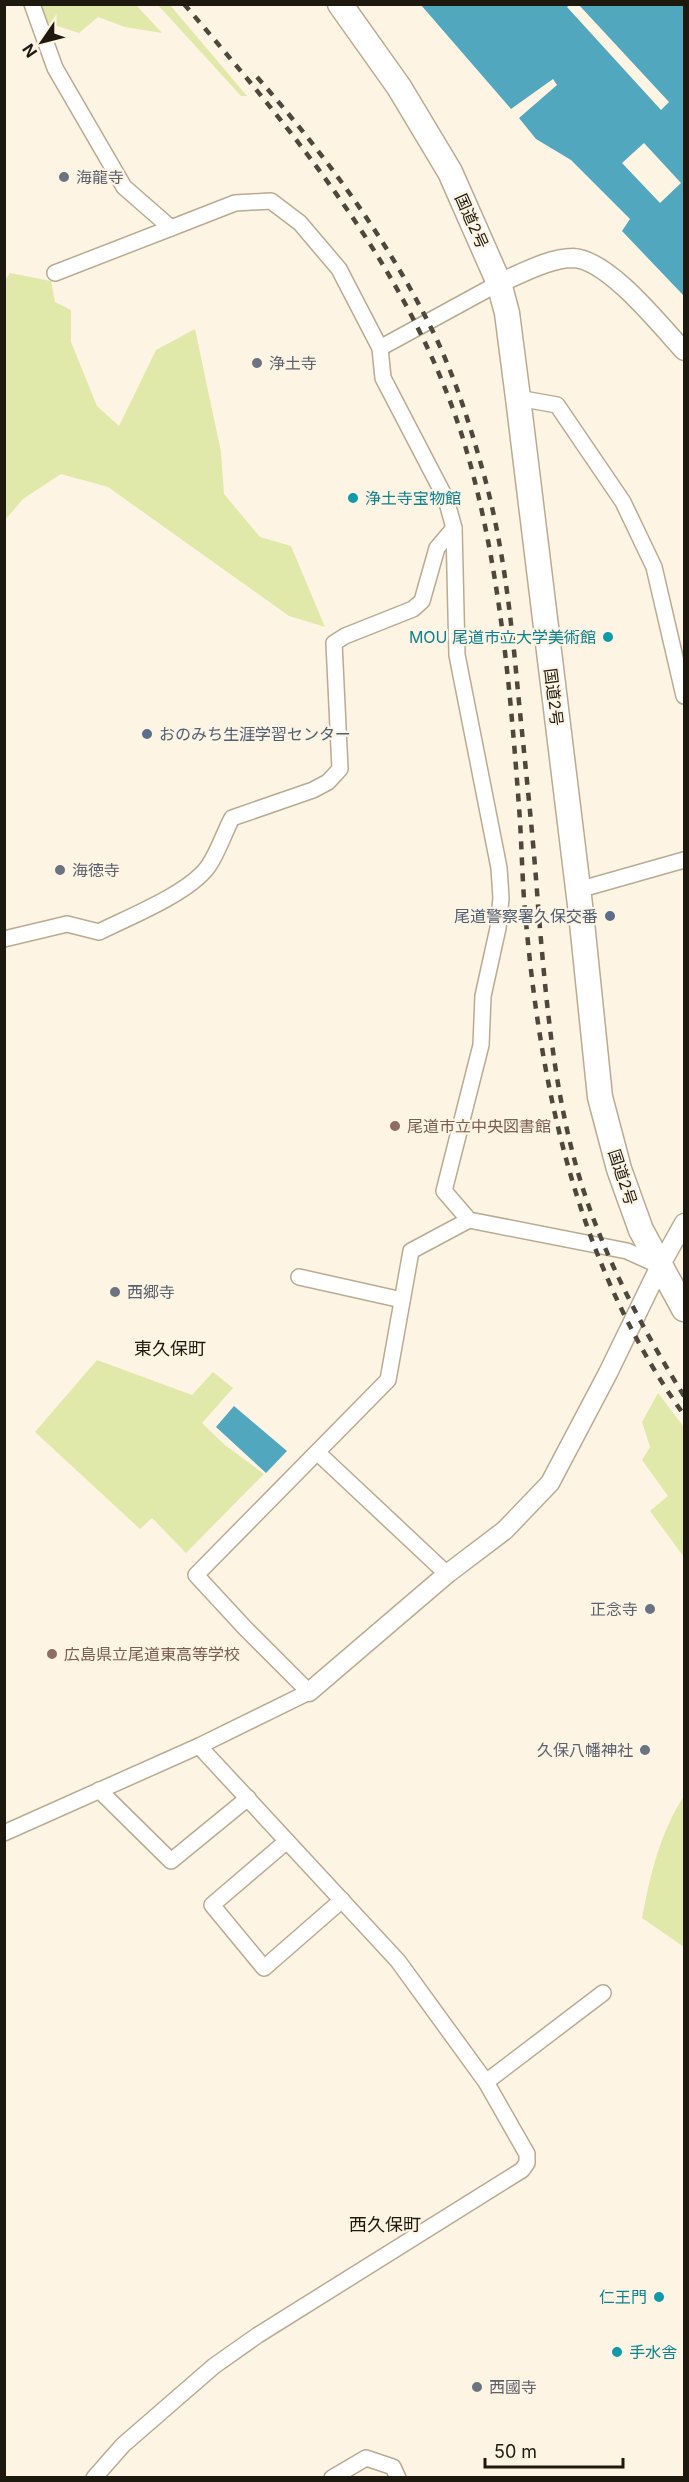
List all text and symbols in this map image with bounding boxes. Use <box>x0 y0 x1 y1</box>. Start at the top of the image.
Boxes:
north arrow <box>12 12 72 72</box>
text: N <box>18 40 41 61</box>
place label: 海龍寺 <box>76 167 124 187</box>
marker: 海龍寺 <box>57 170 71 184</box>
street label: 国道2号 <box>451 191 493 251</box>
place label: 浄土寺 <box>269 353 317 373</box>
marker: 浄土寺 <box>250 356 264 370</box>
place label: 浄土寺宝物館 <box>365 488 461 508</box>
marker: 浄土寺宝物館 <box>346 491 360 505</box>
place label: MOU 尾道市立大学美術館 <box>409 627 596 647</box>
marker: MOU 尾道市立大学美術館 <box>601 630 615 644</box>
street label: 国道2号 <box>541 667 567 727</box>
place label: おのみち生涯学習センター <box>159 724 351 744</box>
marker: おのみち生涯学習センター <box>140 727 154 741</box>
place label: 海徳寺 <box>72 860 120 880</box>
marker: 海徳寺 <box>53 863 67 877</box>
place label: 尾道警察署久保交番 <box>454 906 598 926</box>
marker: 尾道警察署久保交番 <box>603 909 617 923</box>
place label: 尾道市立中央図書館 <box>407 1116 551 1136</box>
marker: 尾道市立中央図書館 <box>388 1119 402 1133</box>
street label: 国道2号 <box>605 1146 641 1208</box>
place label: 西郷寺 <box>127 1282 175 1302</box>
marker: 西郷寺 <box>108 1285 122 1299</box>
district label: 東久保町 <box>134 1338 206 1359</box>
place label: 正念寺 <box>590 1599 638 1619</box>
marker: 正念寺 <box>643 1602 657 1616</box>
place label: 広島県立尾道東高等学校 <box>64 1644 240 1664</box>
marker: 広島県立尾道東高等学校 <box>45 1647 59 1661</box>
place label: 久保八幡神社 <box>537 1740 633 1760</box>
marker: 久保八幡神社 <box>638 1743 652 1757</box>
district label: 西久保町 <box>349 2214 421 2235</box>
place label: 仁王門 <box>599 2287 647 2307</box>
marker: 仁王門 <box>652 2290 666 2304</box>
place label: 手水舎 <box>629 2342 677 2362</box>
marker: 手水舎 <box>610 2345 624 2359</box>
place label: 西國寺 <box>489 2377 537 2397</box>
marker: 西國寺 <box>470 2380 484 2394</box>
scale bar <box>485 2431 623 2469</box>
text: 50 m <box>494 2441 537 2462</box>

